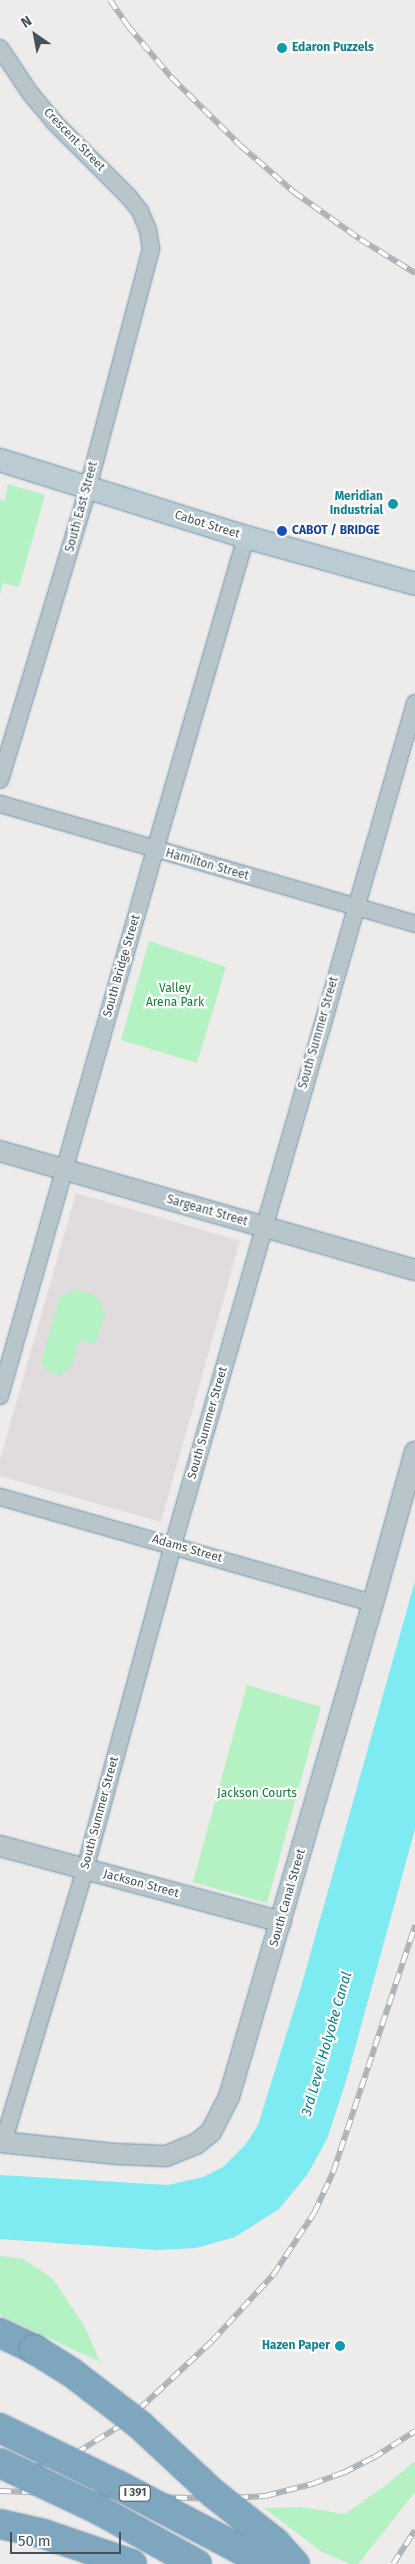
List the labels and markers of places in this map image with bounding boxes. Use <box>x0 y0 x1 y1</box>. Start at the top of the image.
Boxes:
place label: Edaron Puzzels <box>292 41 374 55</box>
marker: Edaron Puzzels <box>276 42 288 54</box>
place label: Meridian Industrial <box>330 490 383 518</box>
marker: Meridian Industrial <box>387 498 399 510</box>
place label: CABOT / BRIDGE <box>292 524 380 538</box>
marker: CABOT / BRIDGE <box>276 525 288 537</box>
place label: Hazen Paper <box>262 2339 330 2353</box>
marker: Hazen Paper <box>334 2340 346 2352</box>

